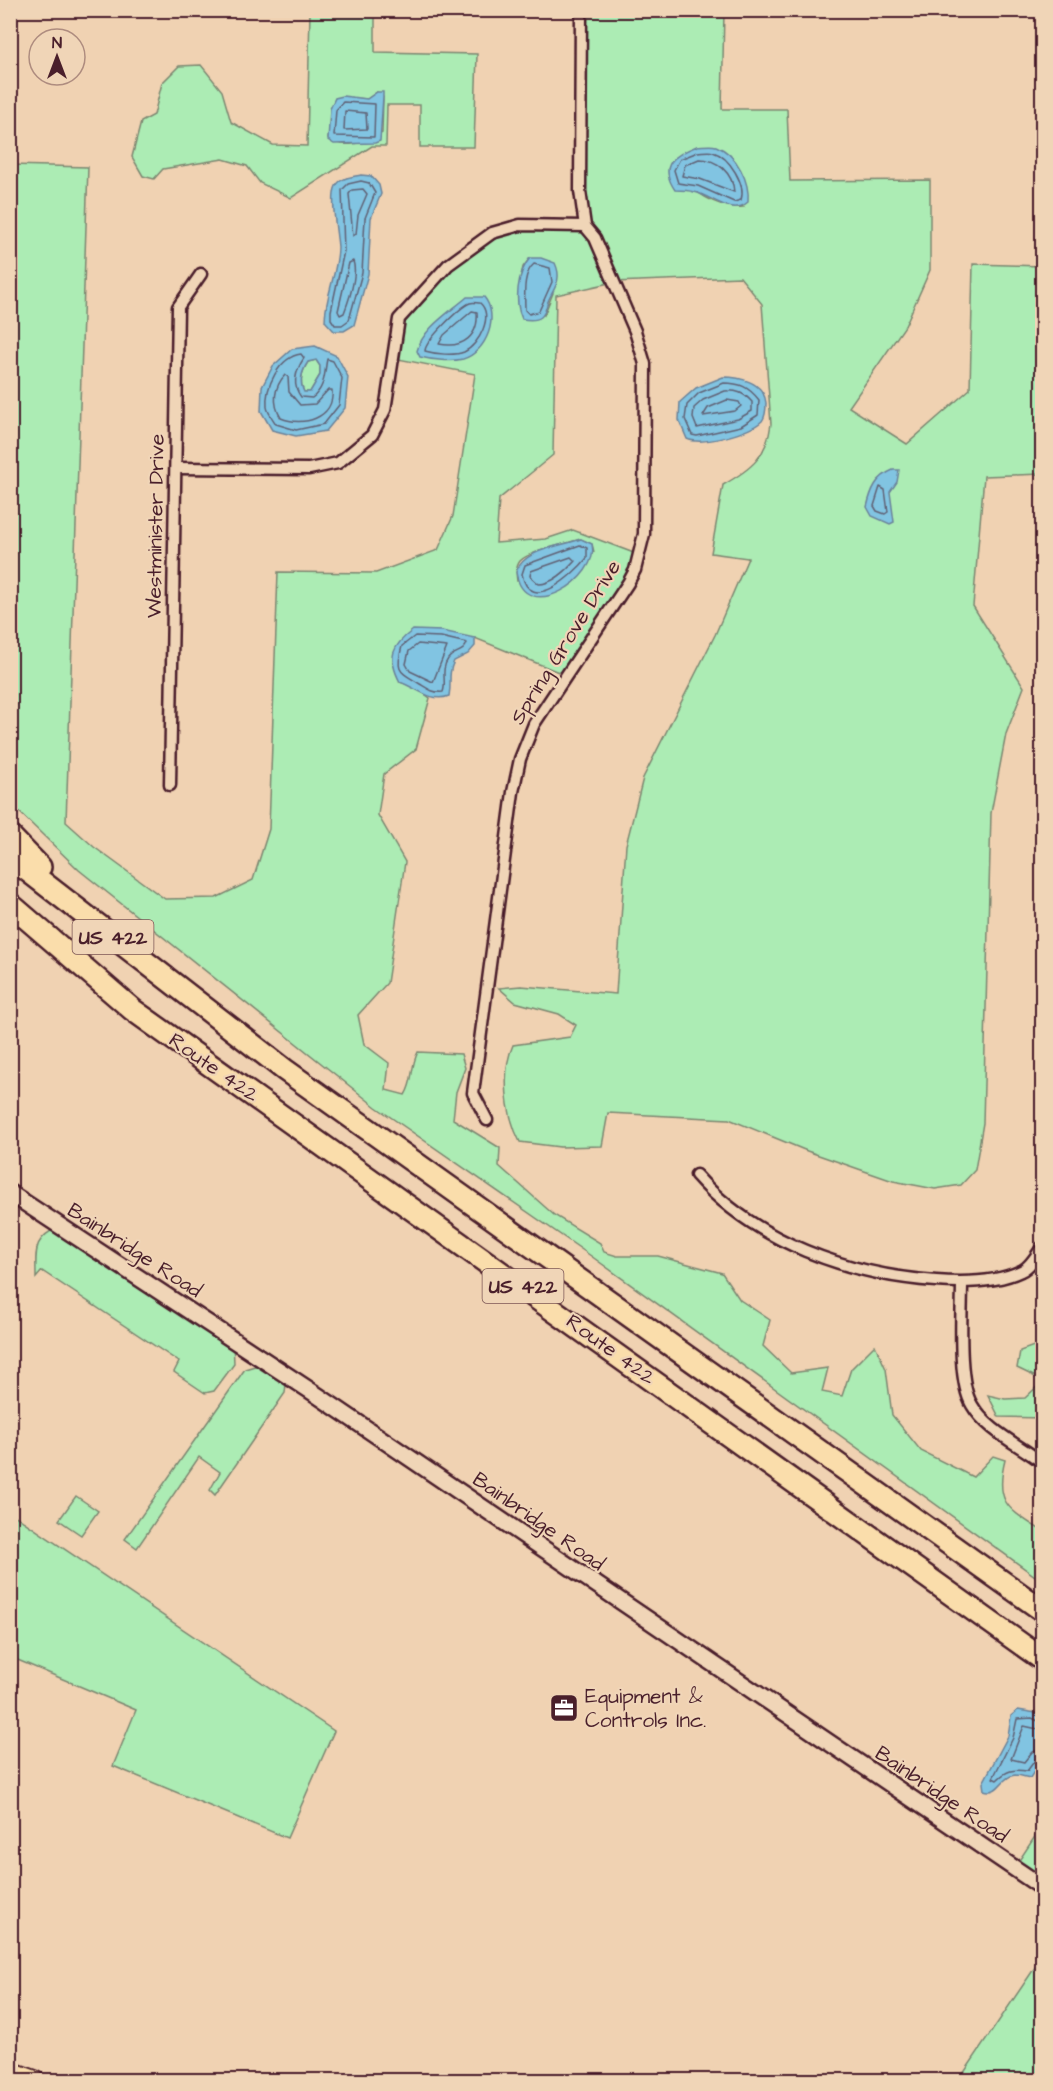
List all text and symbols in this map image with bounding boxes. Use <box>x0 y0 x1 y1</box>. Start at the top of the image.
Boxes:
north arrow <box>27 27 87 87</box>
text: N <box>52 32 62 54</box>
street label: Westminister Drive <box>139 434 172 618</box>
street label: Spring Grove Drive <box>503 554 629 731</box>
road number: US 422 <box>72 920 154 954</box>
street label: Route 422 <box>163 1026 265 1109</box>
street label: Bainbridge Road <box>61 1196 208 1307</box>
road number: US 422 <box>482 1269 564 1303</box>
street label: Route 422 <box>560 1307 661 1392</box>
street label: Bainbridge Road <box>466 1465 611 1580</box>
place label: Equipment & Controls Inc. <box>585 1682 706 1735</box>
office icon: Equipment & Controls Inc. <box>548 1692 580 1724</box>
street label: Bainbridge Road <box>868 1739 1014 1852</box>

